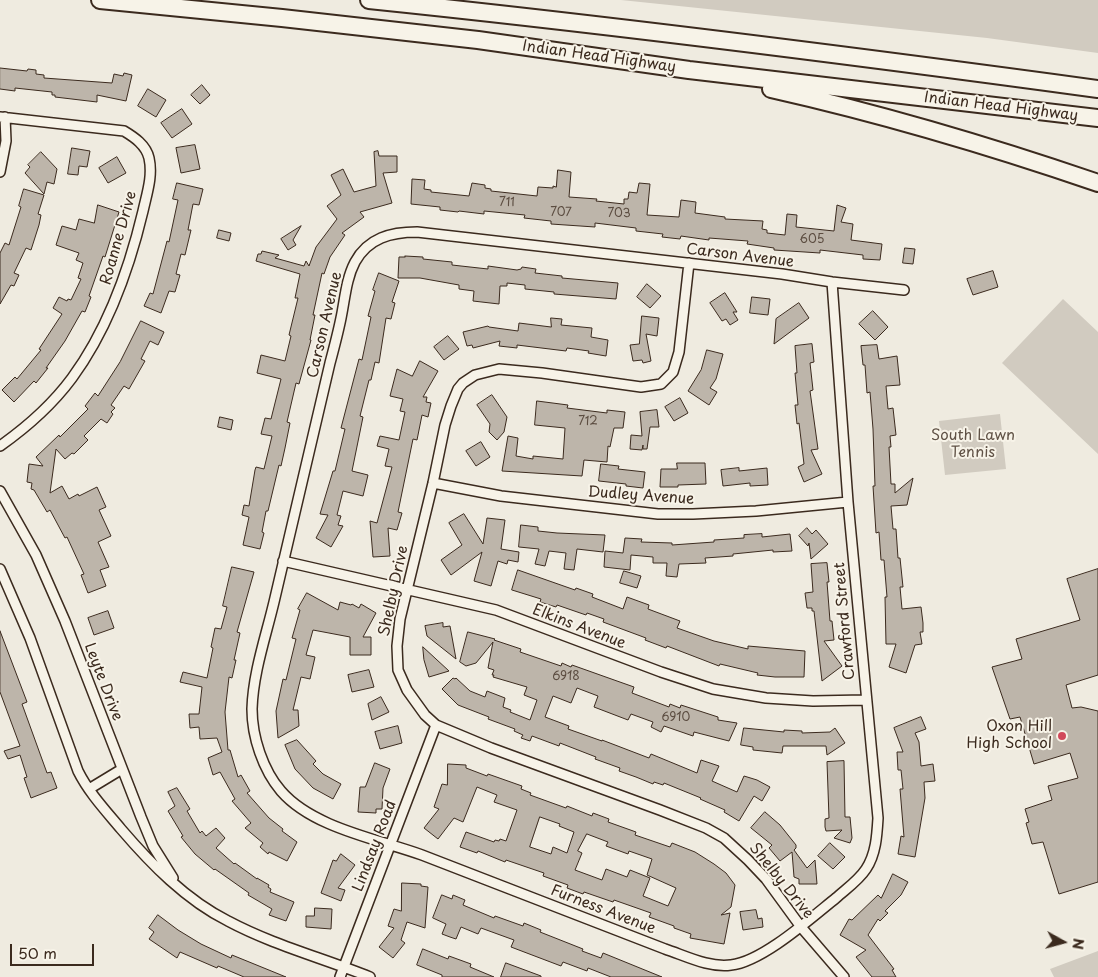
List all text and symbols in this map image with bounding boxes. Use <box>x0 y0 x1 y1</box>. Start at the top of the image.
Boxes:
street label: Indian Head Highway <box>521 37 677 77</box>
street label: Indian Head Highway <box>923 89 1079 125</box>
street label: Roanne Drive <box>97 189 141 287</box>
house number: 711 <box>499 196 515 210</box>
house number: 707 <box>550 206 572 220</box>
house number: 703 <box>607 207 631 221</box>
house number: 605 <box>800 233 824 247</box>
street label: Carson Avenue <box>685 240 795 272</box>
street label: Carson Avenue <box>304 270 346 380</box>
house number: 712 <box>578 415 598 429</box>
park label: South Lawn Tennis <box>931 427 1015 462</box>
street label: Dudley Avenue <box>587 483 695 509</box>
street label: Shelby Drive <box>376 544 412 638</box>
street label: Crawford Street <box>831 561 859 681</box>
street label: Elkins Avenue <box>530 601 628 653</box>
street label: Leyte Drive <box>80 641 126 723</box>
house number: 6918 <box>552 670 580 684</box>
house number: 6910 <box>662 711 690 725</box>
place label: Oxon Hill High School <box>967 718 1052 753</box>
marker: Oxon Hill High School <box>1056 730 1068 742</box>
street label: Lindsay Road <box>349 798 401 894</box>
street label: Shelby Drive <box>745 839 817 923</box>
street label: Furness Avenue <box>548 882 658 938</box>
north arrow <box>1038 917 1088 967</box>
scale bar <box>12 934 96 966</box>
text: N <box>1067 937 1089 951</box>
text: 50 m <box>18 941 57 964</box>

